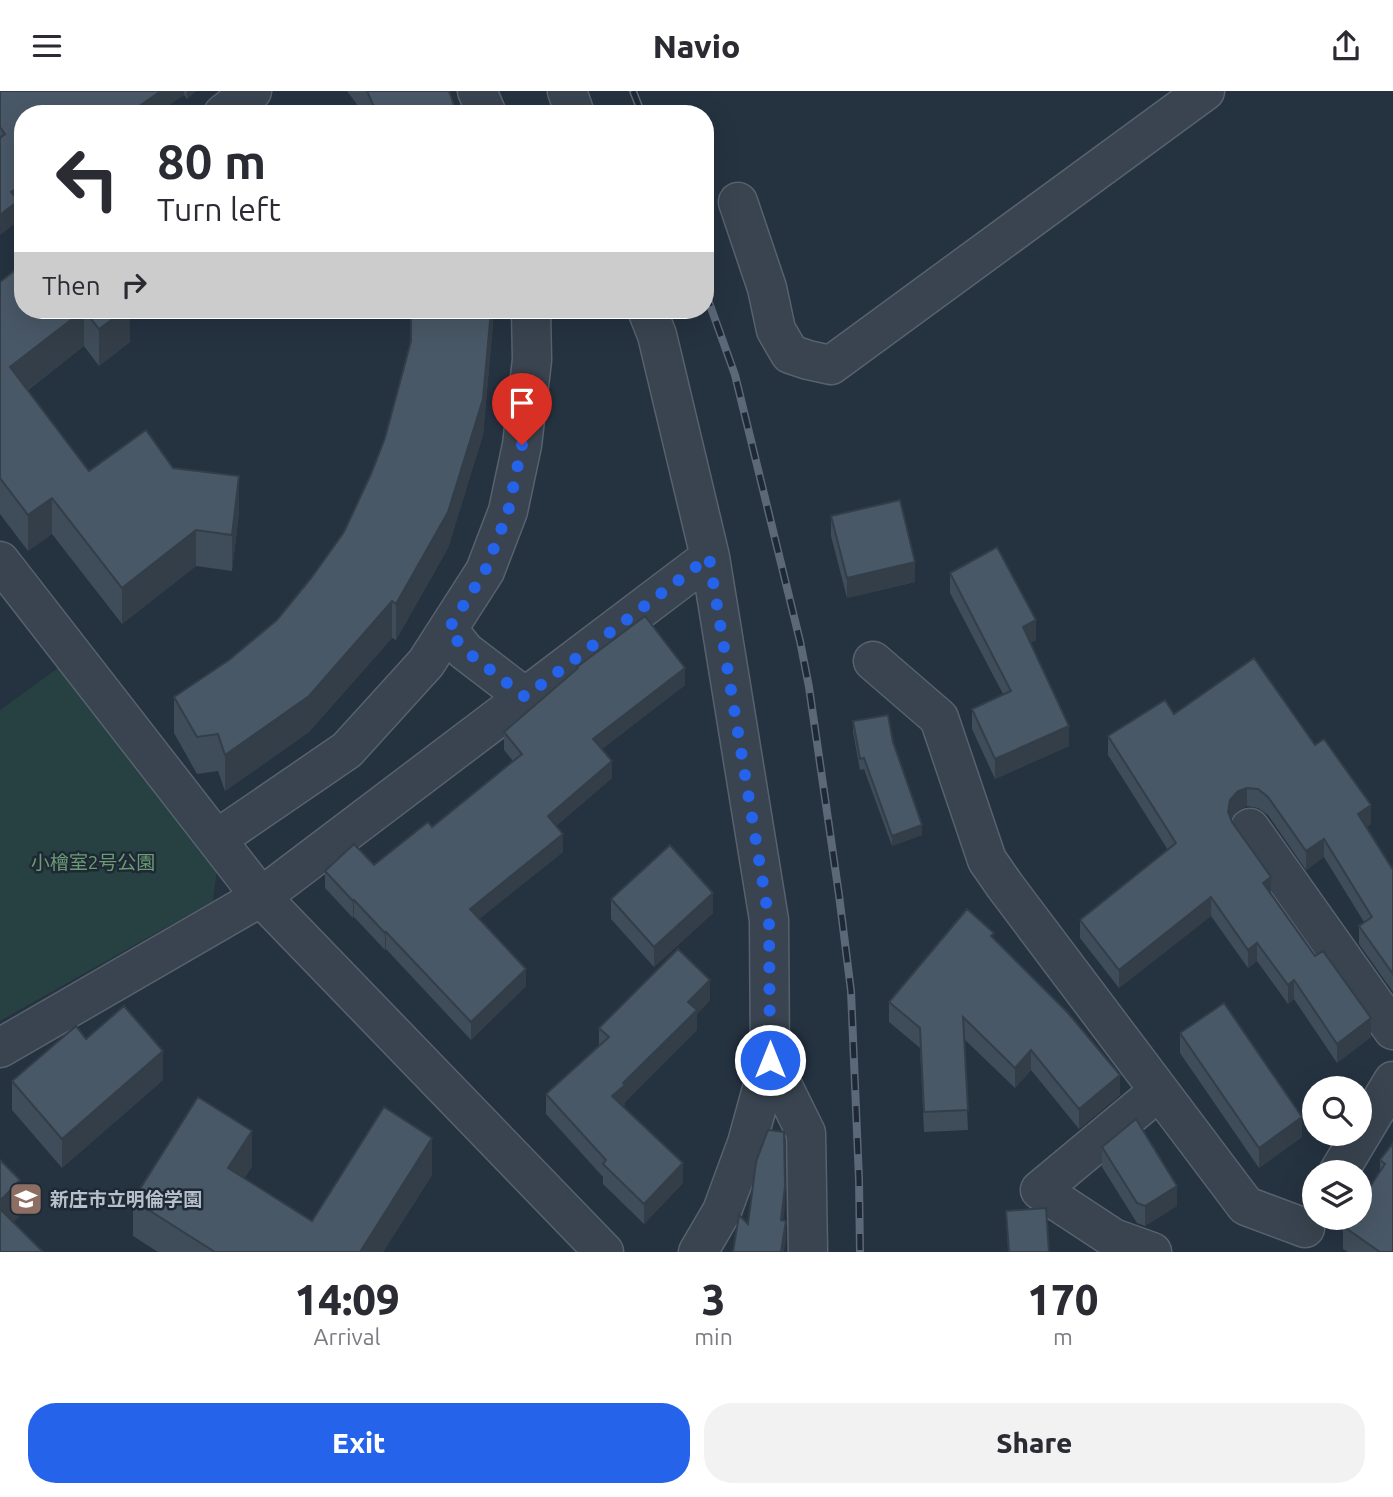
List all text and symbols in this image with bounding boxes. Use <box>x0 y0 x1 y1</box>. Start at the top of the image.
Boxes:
icon: menu <box>28 27 66 65</box>
icon: share <box>1327 27 1365 65</box>
text: Navio <box>653 28 740 64</box>
icon: left <box>42 133 133 224</box>
text: 80 m <box>157 133 266 188</box>
text: Turn left <box>157 191 281 227</box>
icon: right <box>115 266 153 304</box>
text: Then <box>42 271 101 300</box>
pin <box>492 373 552 445</box>
icon: arrive <box>503 384 541 422</box>
park label: 小檜室2号公園 <box>31 851 155 873</box>
position arrow <box>733 1023 807 1097</box>
map controls <box>1302 1076 1372 1230</box>
button: search <box>1302 1076 1372 1146</box>
button: layers <box>1302 1160 1372 1230</box>
school or university icon: 新庄市立明倫学園 <box>7 1180 45 1218</box>
place label: 新庄市立明倫学園 <box>50 1188 202 1210</box>
text: 14:09 <box>295 1276 400 1323</box>
text: 3 <box>702 1276 725 1323</box>
text: 170 <box>1027 1276 1098 1323</box>
text: Arrival <box>314 1324 381 1349</box>
text: min <box>694 1324 733 1349</box>
text: m <box>1053 1324 1073 1349</box>
button: Exit <box>28 1403 690 1483</box>
button: Share <box>704 1403 1365 1483</box>

